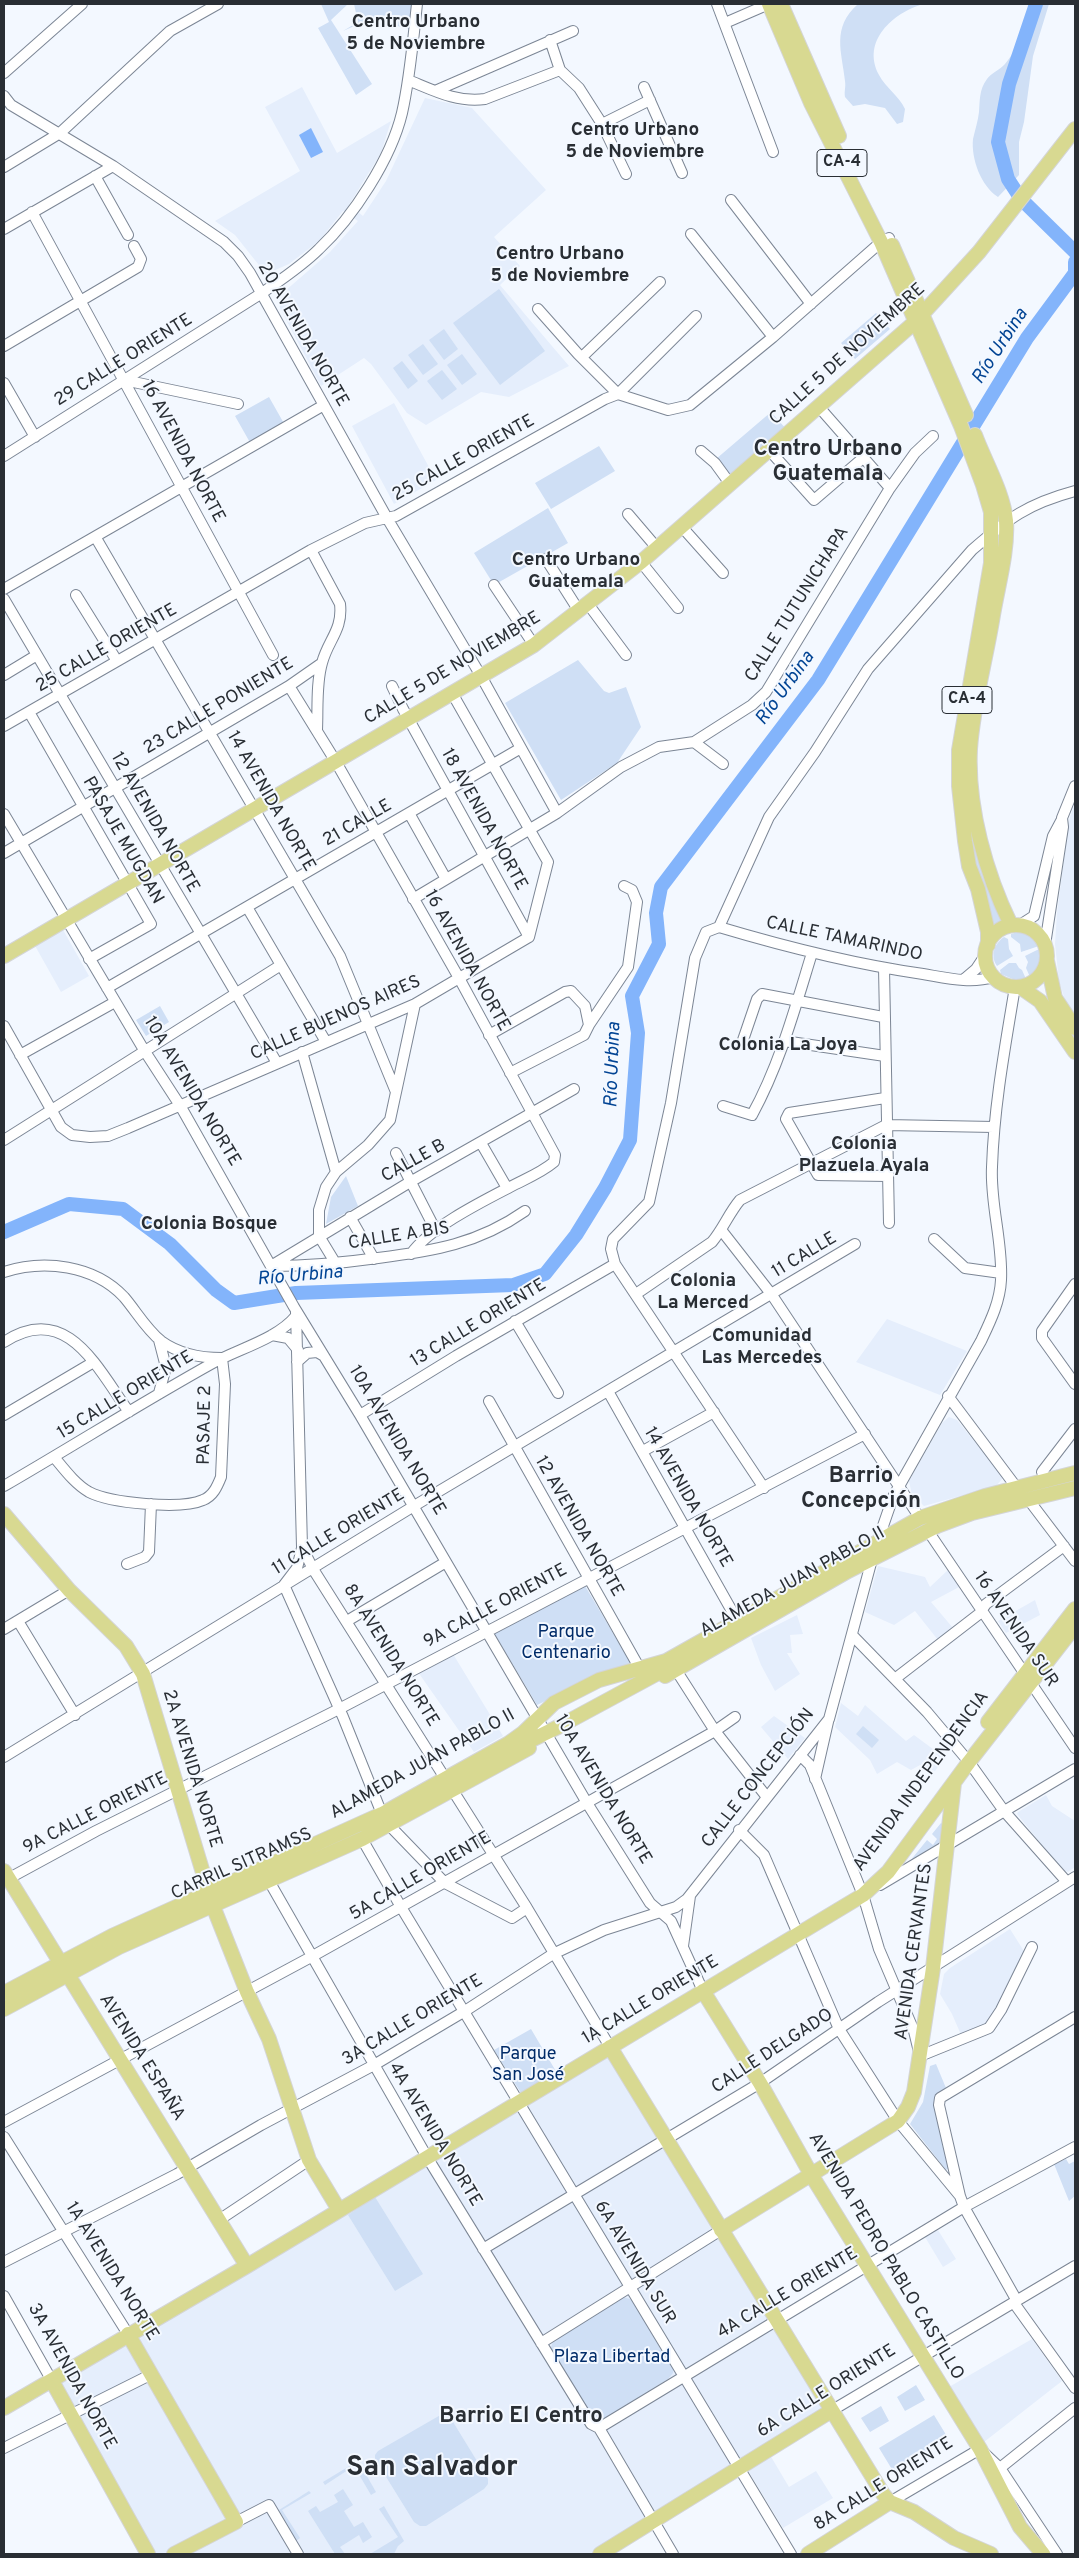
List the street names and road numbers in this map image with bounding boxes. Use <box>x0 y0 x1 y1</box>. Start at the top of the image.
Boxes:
road number: CA-4 <box>817 150 867 177</box>
street label: 20 AVENIDA NORTE <box>252 259 352 411</box>
street label: CALLE 5 DE NOVIEMBRE <box>766 279 930 431</box>
street label: 29 CALLE ORIENTE <box>51 310 197 412</box>
street label: 16 AVENIDA NORTE <box>135 377 229 527</box>
street label: 25 CALLE ORIENTE <box>389 411 539 507</box>
street label: CALLE TUTUNICHAPA <box>741 523 855 687</box>
street label: 25 CALLE ORIENTE <box>33 600 181 698</box>
street label: CALLE 5 DE NOVIEMBRE <box>361 608 545 730</box>
street label: 23 CALLE PONIENTE <box>140 654 298 760</box>
road number: CA-4 <box>942 686 992 714</box>
street label: 14 AVENIDA NORTE <box>221 728 319 876</box>
street label: 18 AVENIDA NORTE <box>435 745 531 895</box>
street label: 12 AVENIDA NORTE <box>105 749 203 897</box>
street label: PASAJE MUGDAN <box>77 773 167 909</box>
street label: 21 CALLE <box>320 796 396 852</box>
street label: 16 AVENIDA NORTE <box>418 886 514 1036</box>
street label: CALLE TAMARINDO <box>764 913 924 967</box>
street label: CALLE BUENOS AIRES <box>248 972 424 1066</box>
street label: 10A AVENIDA NORTE <box>138 1013 244 1171</box>
street label: CALLE B <box>378 1136 450 1188</box>
street label: CALLE A BIS <box>347 1218 451 1256</box>
street label: 11 CALLE <box>769 1228 841 1284</box>
street label: 13 CALLE ORIENTE <box>407 1275 551 1373</box>
street label: 15 CALLE ORIENTE <box>54 1347 198 1445</box>
street label: 10A AVENIDA NORTE <box>343 1362 449 1520</box>
street label: PASAJE 2 <box>195 1385 217 1465</box>
street label: 14 AVENIDA NORTE <box>638 1424 736 1572</box>
street label: 12 AVENIDA NORTE <box>529 1453 627 1601</box>
street label: 11 CALLE ORIENTE <box>269 1485 409 1581</box>
street label: ALAMEDA JUAN PABLO II <box>697 1523 889 1643</box>
street label: 9A CALLE ORIENTE <box>421 1560 571 1654</box>
street label: 16 AVENIDA SUR <box>968 1568 1062 1692</box>
street label: 8A AVENIDA NORTE <box>337 1581 443 1731</box>
street label: 2A AVENIDA NORTE <box>157 1687 225 1851</box>
street label: AVENIDA INDEPENDENCIA <box>849 1688 995 1876</box>
street label: ALAMEDA JUAN PABLO II <box>327 1705 519 1825</box>
street label: CALLE CONCEPCIÓN <box>698 1705 820 1853</box>
street label: 10A AVENIDA NORTE <box>549 1711 655 1869</box>
street label: 9A CALLE ORIENTE <box>20 1768 172 1860</box>
street label: CARRIL SITRAMSS <box>168 1824 316 1906</box>
street label: 5A CALLE ORIENTE <box>346 1828 496 1926</box>
street label: AVENIDA CERVANTES <box>892 1862 938 2042</box>
street label: 1A CALLE ORIENTE <box>579 1952 723 2050</box>
street label: 3A CALLE ORIENTE <box>339 1971 487 2071</box>
street label: AVENIDA ESPAÑA <box>93 1991 189 2125</box>
street label: CALLE DELGADO <box>708 2005 838 2099</box>
street label: 4A AVENIDA NORTE <box>382 2059 486 2211</box>
street label: AVENIDA PEDRO PABLO CASTILLO <box>802 2129 968 2385</box>
street label: 6A AVENIDA SUR <box>589 2197 679 2329</box>
street label: 1A AVENIDA NORTE <box>60 2199 162 2345</box>
street label: 4A CALLE ORIENTE <box>714 2243 862 2345</box>
street label: 3A AVENIDA NORTE <box>22 2300 120 2454</box>
street label: 6A CALLE ORIENTE <box>754 2341 900 2443</box>
street label: 8A CALLE ORIENTE <box>810 2433 958 2537</box>

